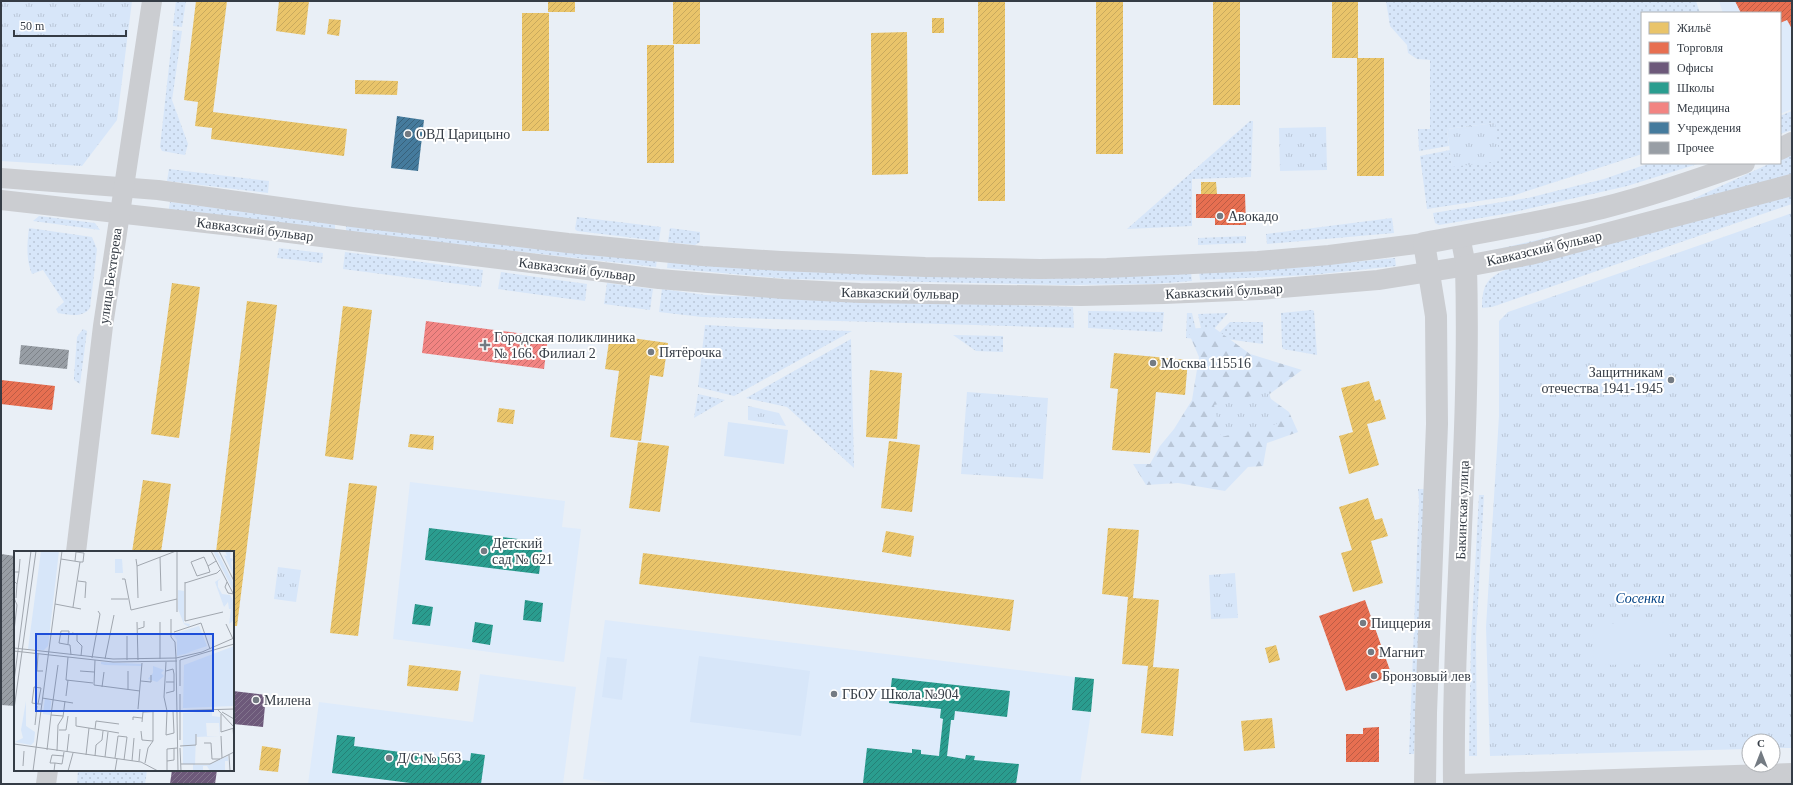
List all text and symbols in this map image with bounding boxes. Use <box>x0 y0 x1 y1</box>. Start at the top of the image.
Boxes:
scale bar <box>14 12 126 38</box>
legend <box>1641 12 1781 164</box>
text: 50 m <box>20 19 45 33</box>
text: Жильё <box>1677 21 1711 35</box>
text: Торговля <box>1677 41 1724 55</box>
text: Офисы <box>1677 61 1713 75</box>
text: Школы <box>1677 81 1714 95</box>
text: Медицина <box>1677 101 1730 115</box>
text: Учреждения <box>1677 121 1741 135</box>
place label: ОВД Царицыно <box>416 127 510 142</box>
marker: ОВД Царицыно <box>403 129 413 139</box>
text: Прочее <box>1677 141 1714 155</box>
place label: Авокадо <box>1228 209 1279 224</box>
marker: Авокадо <box>1215 211 1225 221</box>
street label: Кавказский бульвар <box>196 215 314 244</box>
street label: улица Бехтерева <box>96 226 125 325</box>
street label: Кавказский бульвар <box>1485 228 1603 269</box>
street label: Кавказский бульвар <box>518 255 636 284</box>
street label: Кавказский бульвар <box>1165 281 1283 302</box>
street label: Кавказский бульвар <box>841 285 959 302</box>
place label: Городская поликлиника № 166. Филиал 2 <box>494 330 636 361</box>
marker: Городская поликлиника № 166. Филиал 2 <box>479 339 491 351</box>
place label: Пятёрочка <box>659 345 722 360</box>
marker: Пятёрочка <box>646 347 656 357</box>
place label: Москва 115516 <box>1161 356 1251 371</box>
marker: Москва 115516 <box>1148 358 1158 368</box>
place label: Защитникам отечества 1941-1945 <box>1541 365 1663 396</box>
marker: Защитникам отечества 1941-1945 <box>1666 375 1676 385</box>
street label: Бакинская улица <box>1453 459 1472 560</box>
place label: Детский сад № 621 <box>492 536 553 567</box>
marker: Детский сад № 621 <box>479 546 489 556</box>
inset map <box>14 551 234 771</box>
park label: Сосенки <box>1615 591 1665 606</box>
place label: Пиццерия <box>1371 616 1431 631</box>
marker: Пиццерия <box>1358 618 1368 628</box>
place label: Магнит <box>1379 645 1425 660</box>
marker: Магнит <box>1366 647 1376 657</box>
place label: Бронзовый лев <box>1382 669 1471 684</box>
marker: Бронзовый лев <box>1369 671 1379 681</box>
place label: ГБОУ Школа №904 <box>842 687 959 702</box>
marker: ГБОУ Школа №904 <box>829 689 839 699</box>
place label: Милена <box>264 693 312 708</box>
marker: Милена <box>251 695 261 705</box>
north arrow <box>1741 733 1781 773</box>
text: С <box>1757 737 1765 749</box>
place label: Д/C № 563 <box>397 751 461 766</box>
marker: Д/C № 563 <box>384 753 394 763</box>

